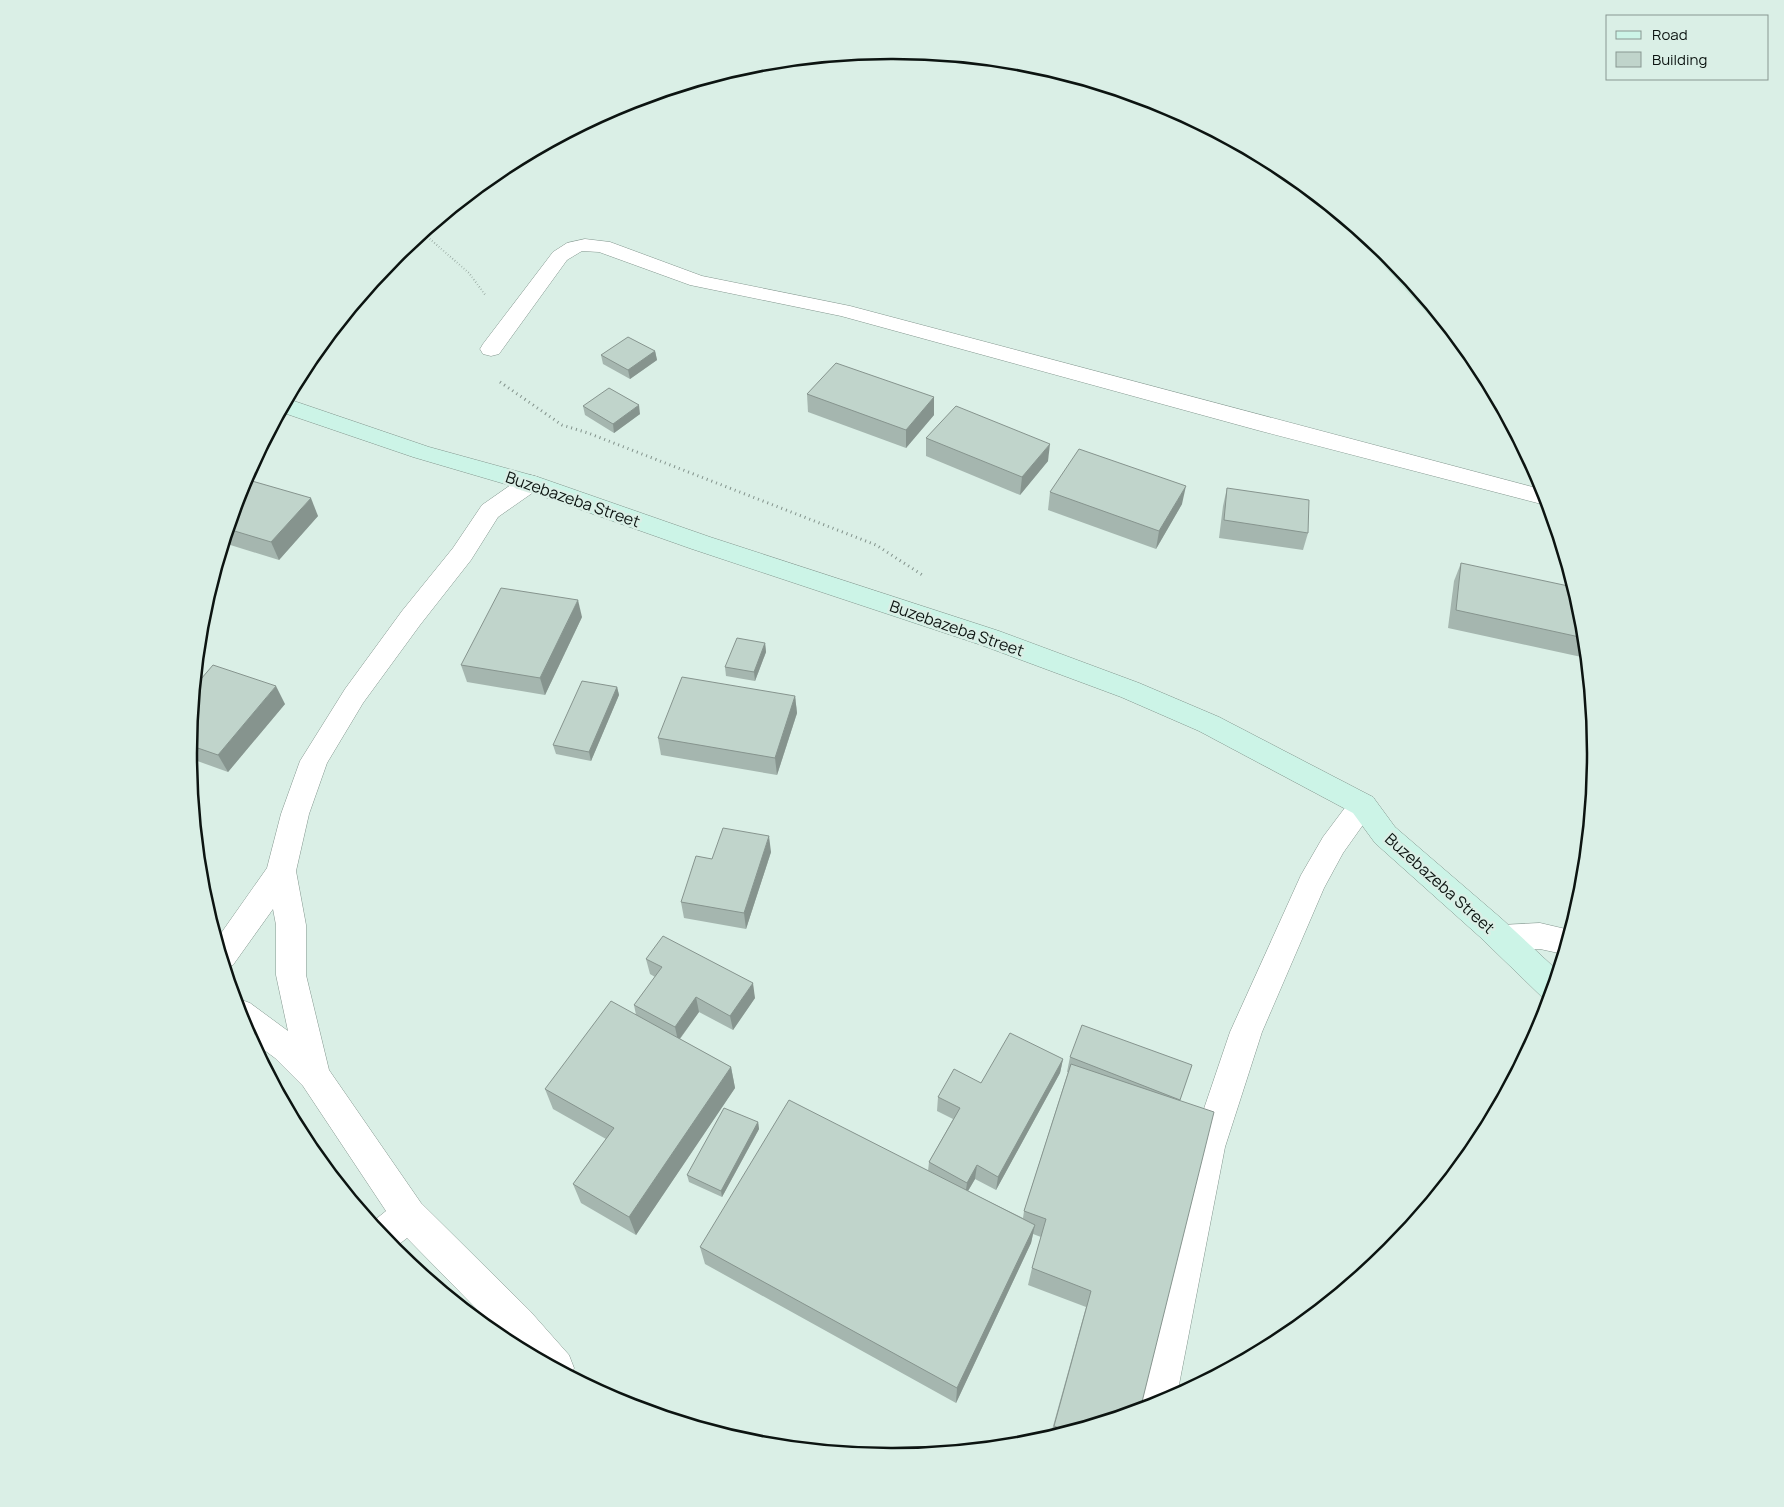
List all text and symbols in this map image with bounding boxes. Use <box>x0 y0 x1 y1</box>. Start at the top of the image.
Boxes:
legend <box>1606 15 1769 80</box>
text: Road <box>1652 24 1688 45</box>
text: Building <box>1652 49 1707 70</box>
street label: Buzebazeba Street <box>503 466 643 532</box>
street label: Buzebazeba Street <box>887 595 1027 661</box>
street label: Buzebazeba Street <box>1380 828 1500 938</box>

